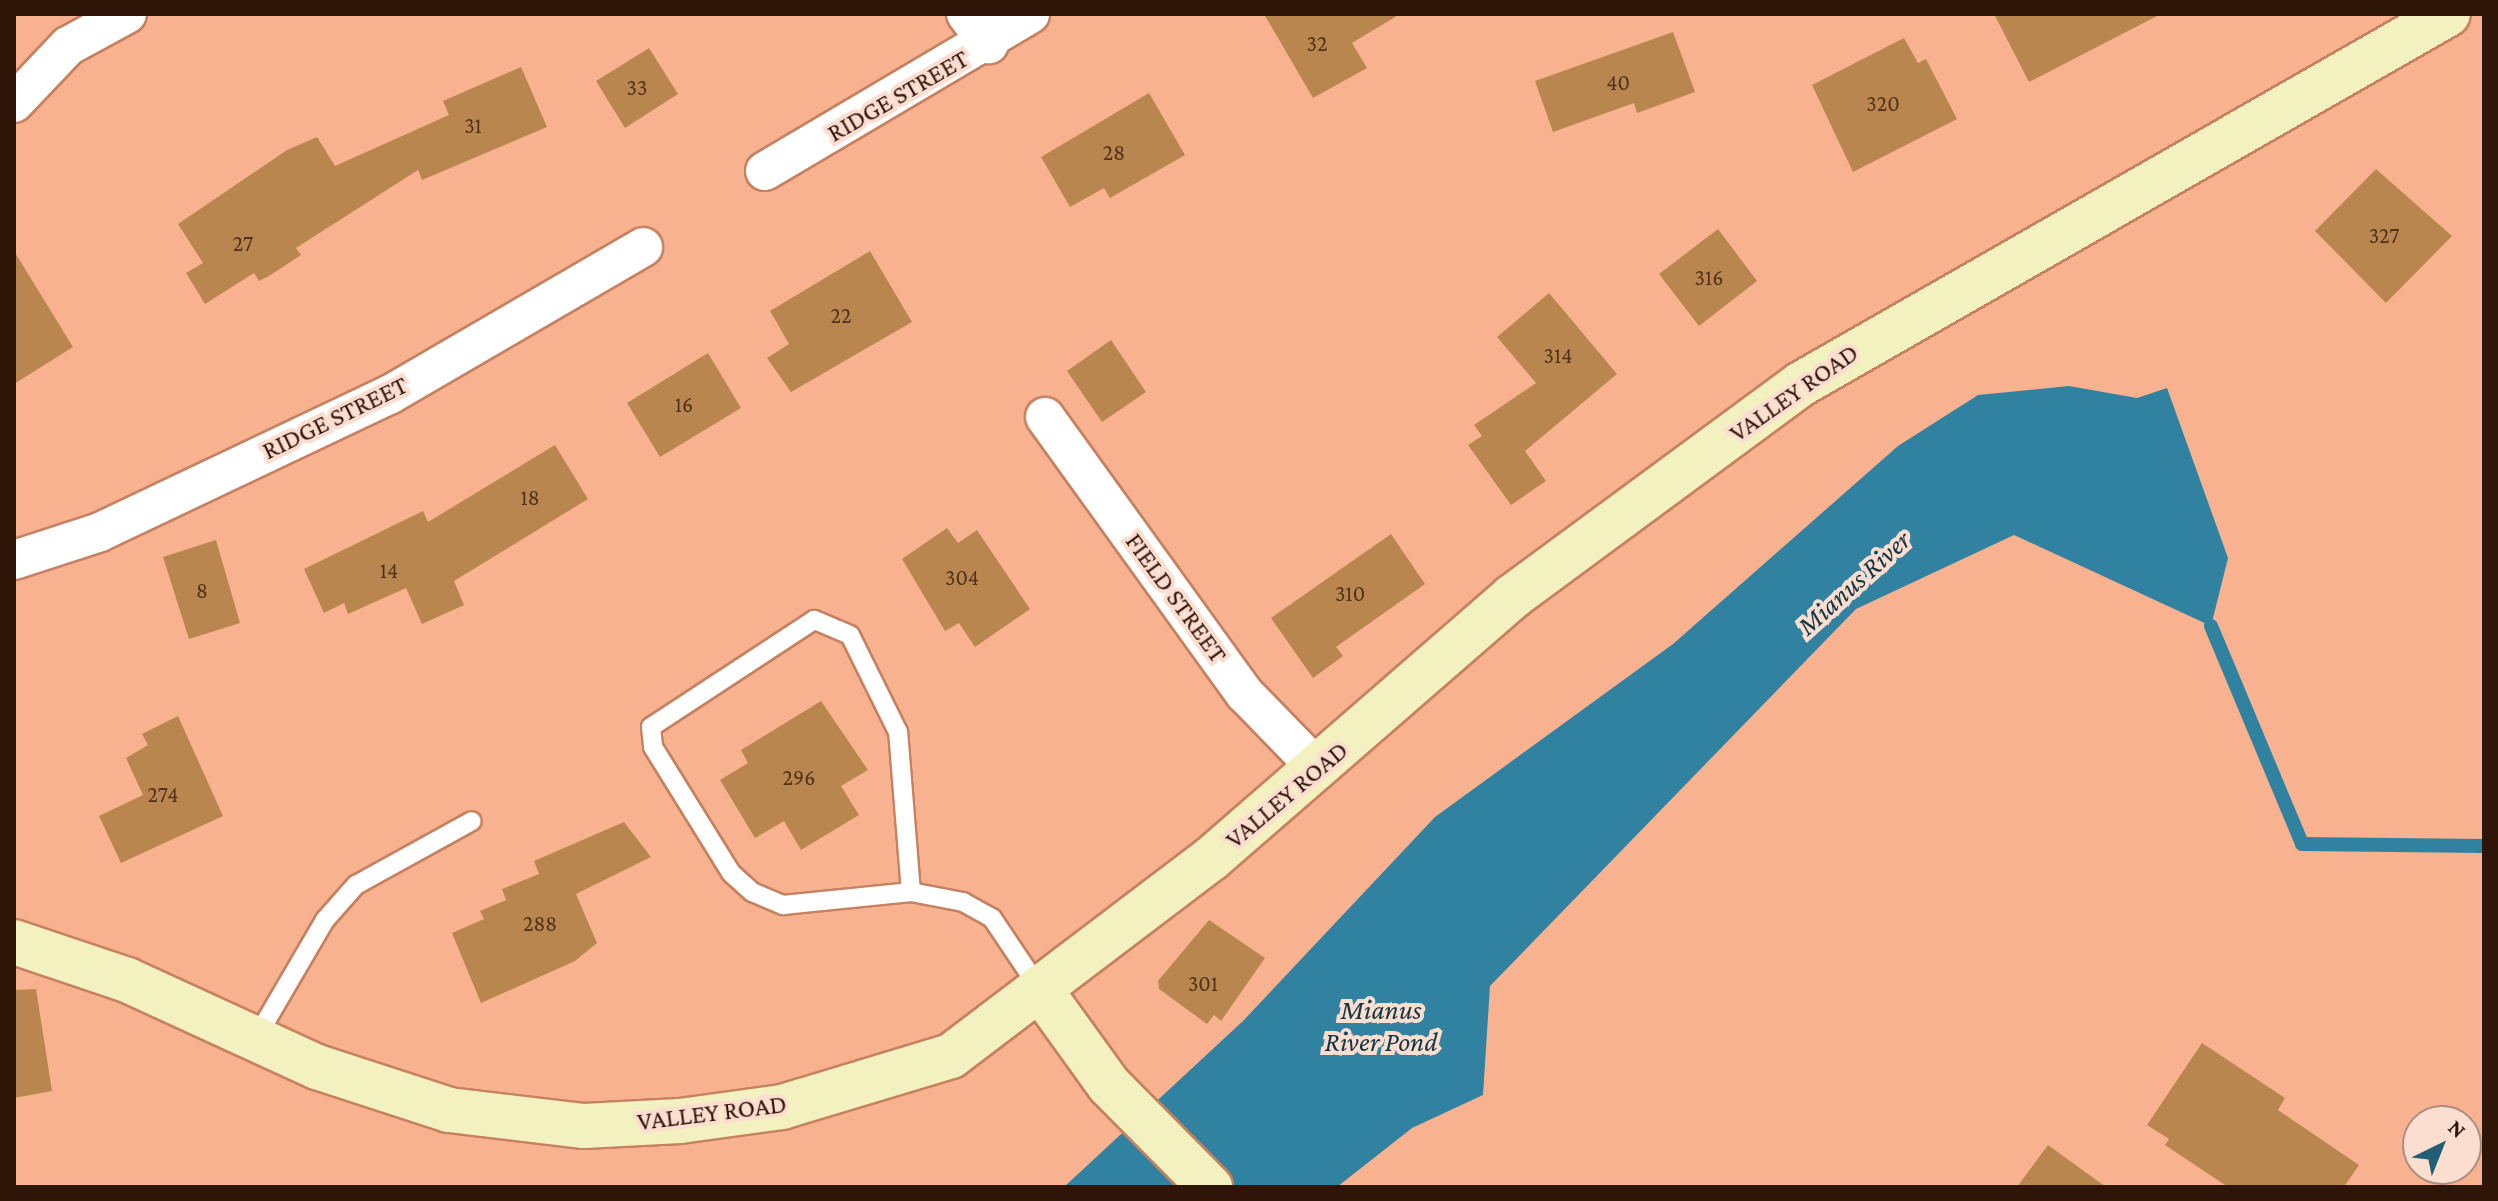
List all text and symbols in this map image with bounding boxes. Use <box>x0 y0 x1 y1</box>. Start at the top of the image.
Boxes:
house number: 32 <box>1307 31 1327 57</box>
street label: RIDGE STREET <box>822 43 974 149</box>
house number: 40 <box>1606 70 1630 96</box>
house number: 33 <box>627 75 647 101</box>
house number: 320 <box>1866 91 1900 117</box>
house number: 31 <box>464 113 482 139</box>
house number: 28 <box>1103 140 1125 166</box>
house number: 327 <box>2369 223 2399 249</box>
house number: 27 <box>233 231 253 257</box>
house number: 316 <box>1695 265 1723 291</box>
house number: 22 <box>831 303 851 329</box>
street label: VALLEY ROAD <box>1723 337 1865 449</box>
house number: 314 <box>1544 343 1572 369</box>
street label: RIDGE STREET <box>257 369 413 467</box>
house number: 16 <box>675 392 693 418</box>
house number: 18 <box>520 485 540 511</box>
water label: Mianus River <box>1790 523 1918 643</box>
street label: FIELD STREET <box>1118 527 1234 669</box>
house number: 14 <box>380 558 398 584</box>
house number: 304 <box>945 565 979 591</box>
house number: 8 <box>196 578 208 604</box>
house number: 310 <box>1335 581 1365 607</box>
street label: VALLEY ROAD <box>1219 735 1355 855</box>
house number: 296 <box>783 765 815 791</box>
house number: 274 <box>148 782 178 808</box>
house number: 288 <box>523 911 557 937</box>
house number: 301 <box>1188 971 1218 997</box>
water label: Mianus River Pond <box>1325 993 1437 1059</box>
street label: VALLEY ROAD <box>635 1088 789 1138</box>
north arrow <box>2402 1105 2482 1185</box>
text: N <box>2443 1114 2471 1143</box>

